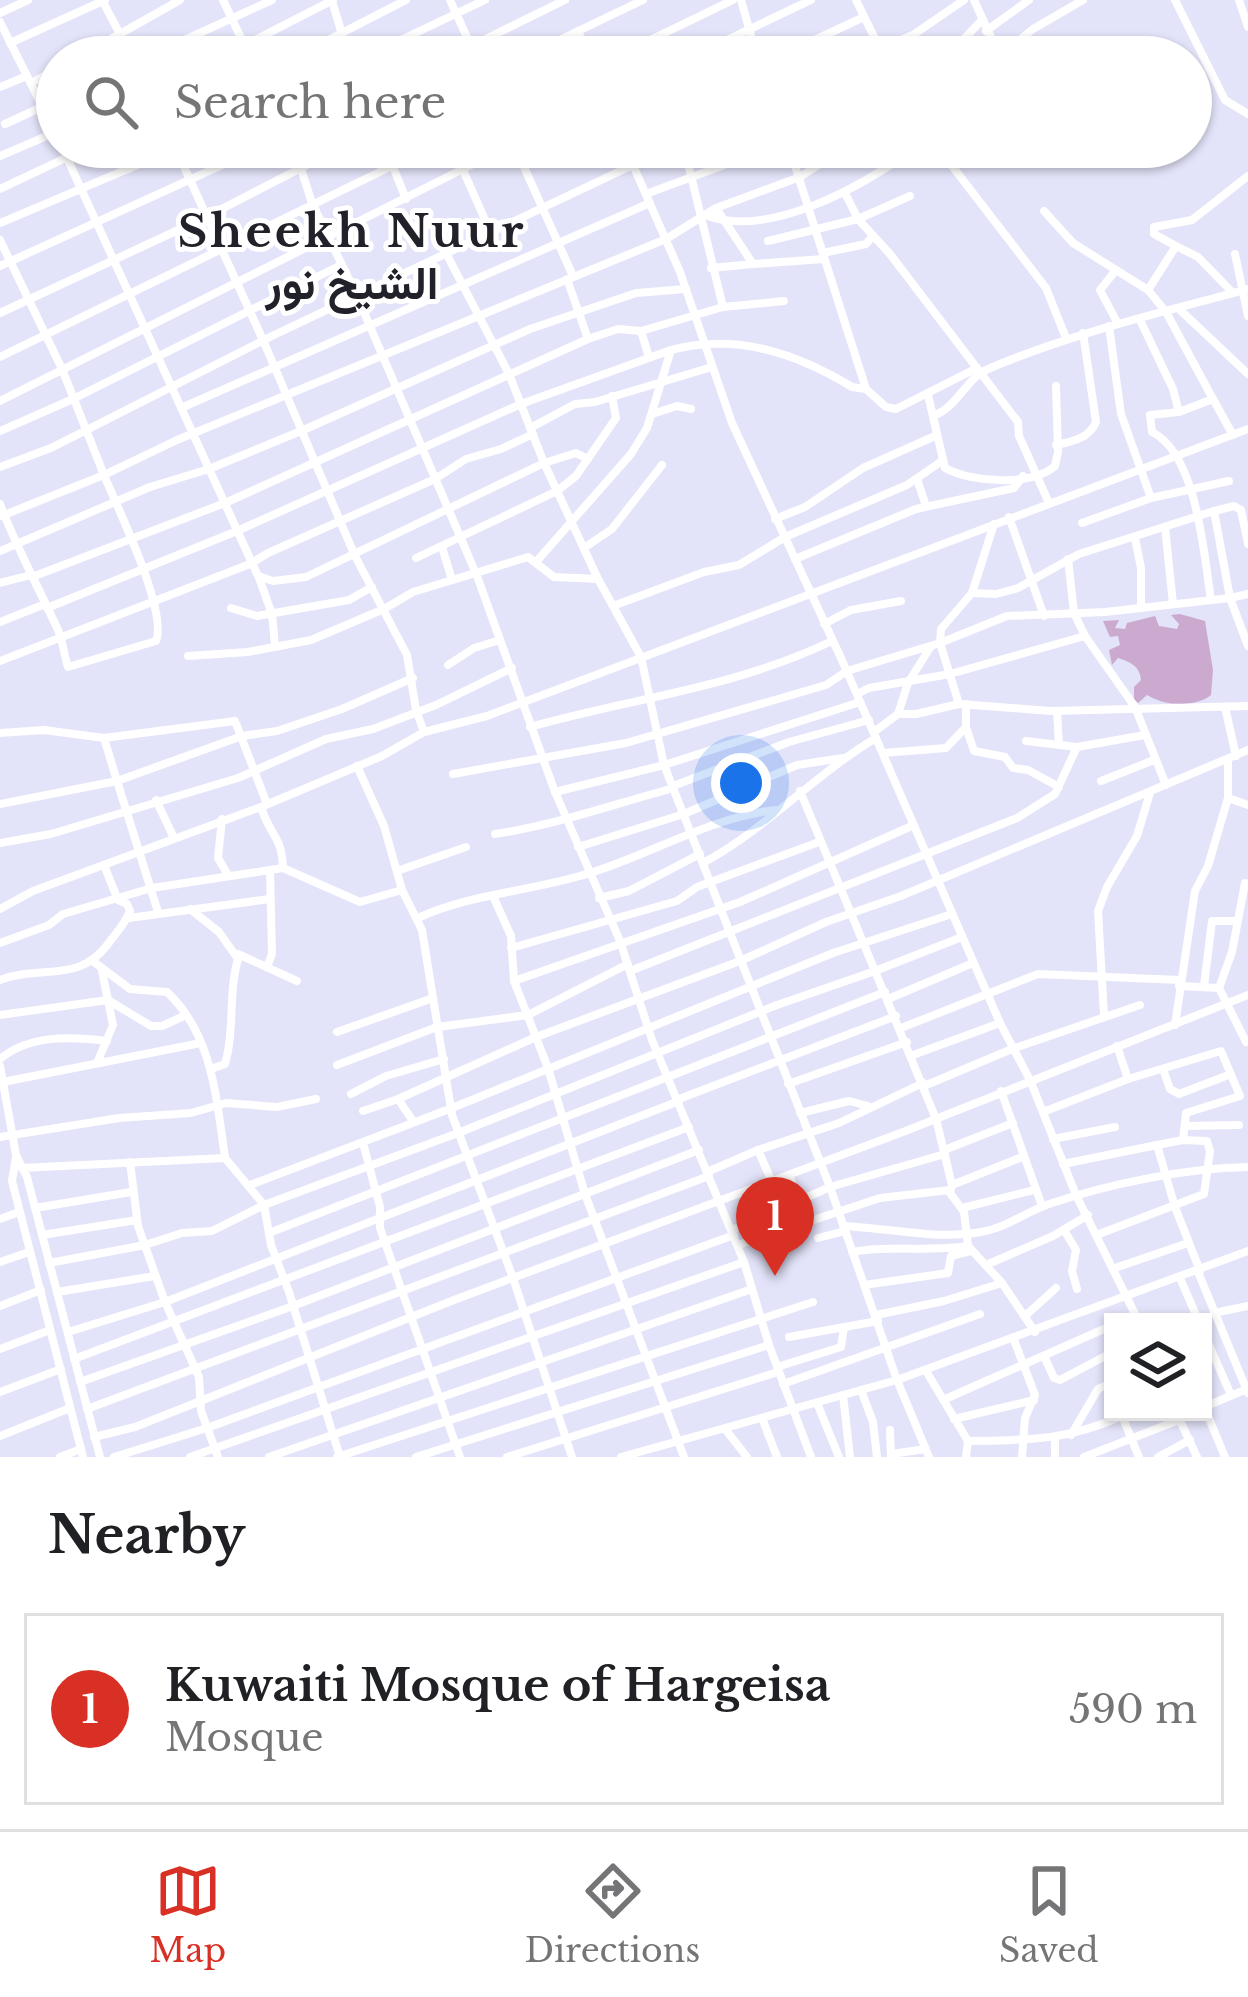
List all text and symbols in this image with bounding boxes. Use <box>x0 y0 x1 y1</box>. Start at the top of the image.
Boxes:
search box <box>36 36 1212 168</box>
icon: search <box>78 69 144 135</box>
text: Search here <box>174 74 446 130</box>
district label: Sheekh Nuur الشيخ نور <box>178 203 527 314</box>
your location <box>711 753 771 813</box>
pin: 1 <box>736 1177 814 1276</box>
map controls <box>1104 1313 1212 1421</box>
button: layers <box>1104 1313 1212 1421</box>
text: Nearby <box>48 1504 245 1567</box>
text: Kuwaiti Mosque of Hargeisa <box>165 1657 831 1713</box>
text: 1 <box>81 1685 99 1734</box>
text: 590 m <box>1069 1685 1197 1734</box>
text: Mosque <box>165 1713 324 1762</box>
tab: Map <box>149 1858 226 1971</box>
tab: Directions <box>525 1858 700 1971</box>
tab: Saved <box>999 1858 1099 1971</box>

